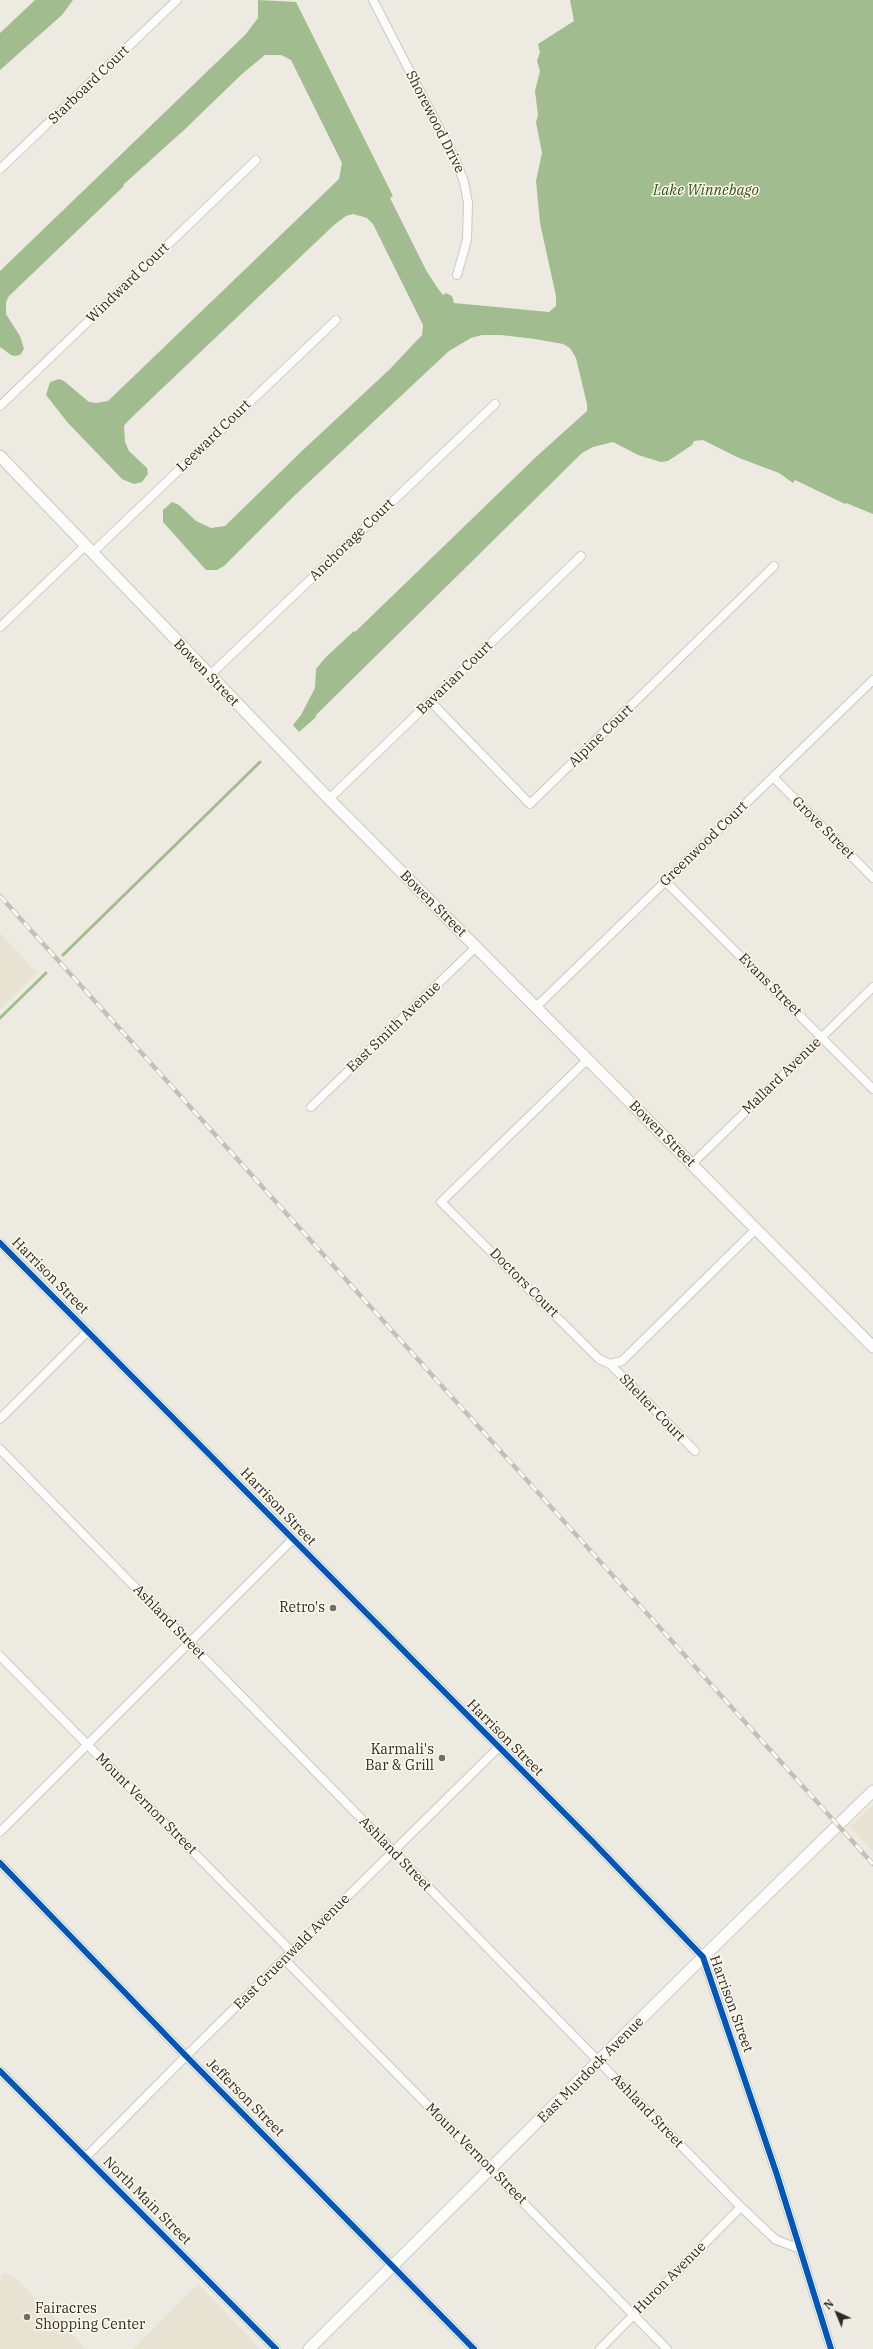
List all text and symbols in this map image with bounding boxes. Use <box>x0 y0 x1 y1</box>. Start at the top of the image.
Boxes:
street label: Starboard Court <box>45 42 133 128</box>
street label: Shorewood Drive <box>402 68 468 176</box>
water label: Lake Winnebago <box>653 182 759 200</box>
street label: Windward Court <box>83 239 173 327</box>
street label: Leeward Court <box>173 396 255 476</box>
street label: Anchorage Court <box>306 495 398 585</box>
street label: Bowen Street <box>170 636 242 710</box>
street label: Bavarian Court <box>414 638 496 718</box>
street label: Alpine Court <box>565 701 637 771</box>
street label: Grove Street <box>788 793 858 863</box>
street label: Greenwood Court <box>657 798 751 890</box>
street label: Bowen Street <box>396 867 470 941</box>
street label: Evans Street <box>735 950 805 1020</box>
street label: East Smith Avenue <box>344 978 444 1076</box>
street label: Mallard Avenue <box>739 1034 825 1118</box>
street label: Bowen Street <box>625 1097 699 1171</box>
street label: Harrison Street <box>8 1234 92 1318</box>
street label: Doctors Court <box>486 1245 562 1321</box>
street label: Shelter Court <box>616 1371 688 1445</box>
street label: Harrison Street <box>237 1465 319 1549</box>
street label: Ashland Street <box>129 1581 209 1663</box>
place label: Retro's <box>279 1600 325 1616</box>
marker: Retro's <box>328 1603 338 1613</box>
street label: Harrison Street <box>463 1696 547 1780</box>
place label: Karmali's Bar & Grill <box>365 1742 434 1774</box>
street label: Mount Vernon Street <box>92 1750 200 1858</box>
marker: Karmali's Bar & Grill <box>437 1753 447 1763</box>
street label: Ashland Street <box>355 1813 435 1895</box>
street label: East Gruenwald Avenue <box>231 1891 353 2013</box>
street label: Harrison Street <box>706 1953 756 2055</box>
street label: East Murdock Avenue <box>534 2013 648 2127</box>
street label: Jefferson Street <box>203 2056 287 2140</box>
street label: Ashland Street <box>607 2070 687 2152</box>
street label: Mount Vernon Street <box>422 2100 530 2208</box>
street label: North Main Street <box>99 2153 195 2249</box>
street label: Huron Avenue <box>630 2238 710 2318</box>
north arrow <box>817 2293 857 2333</box>
text: N <box>821 2296 837 2312</box>
place label: Fairacres Shopping Center <box>35 2301 145 2334</box>
marker: Fairacres Shopping Center <box>22 2312 32 2322</box>

